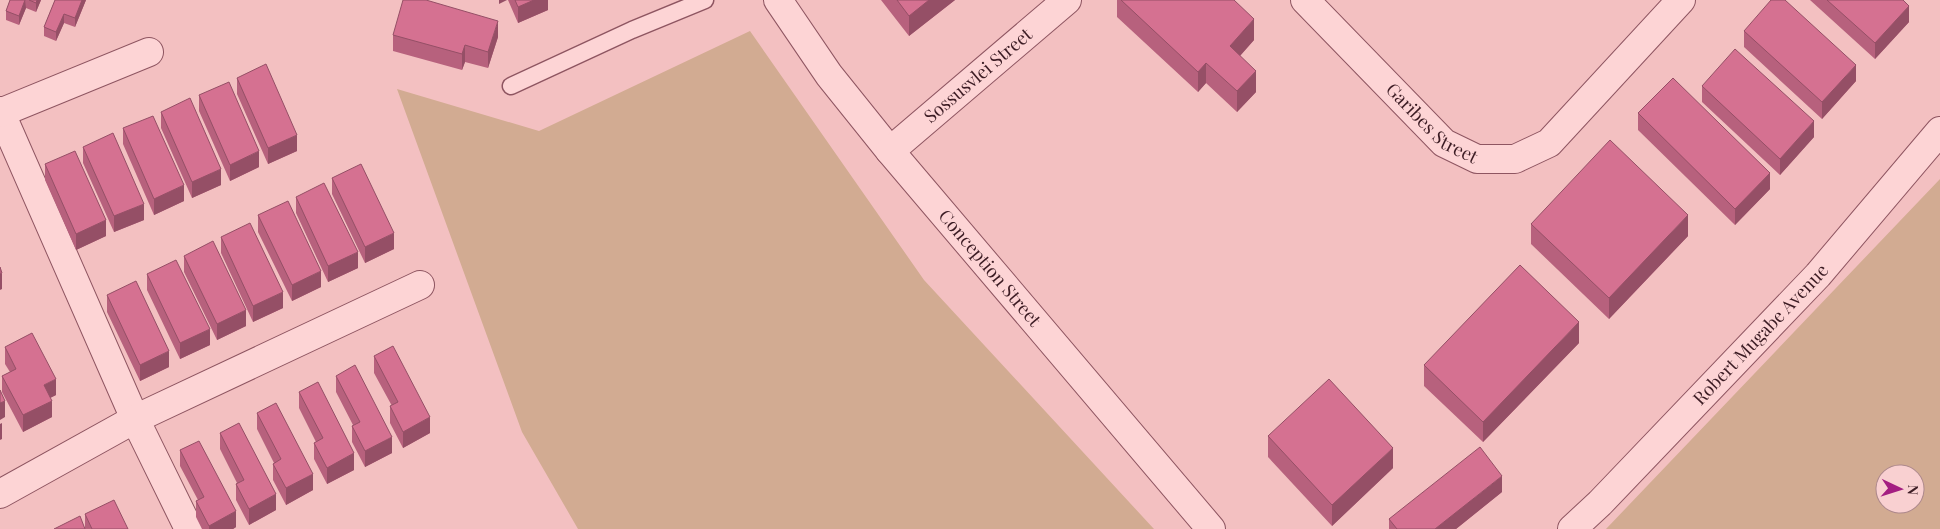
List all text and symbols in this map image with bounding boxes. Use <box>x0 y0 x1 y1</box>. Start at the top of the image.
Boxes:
street label: Sossusvlei Street <box>919 22 1037 128</box>
street label: Garibes Street <box>1381 77 1483 169</box>
street label: Conception Street <box>934 204 1047 332</box>
street label: Robert Mugabe Avenue <box>1687 259 1833 410</box>
north arrow <box>1875 464 1925 514</box>
text: N <box>1904 484 1923 496</box>

